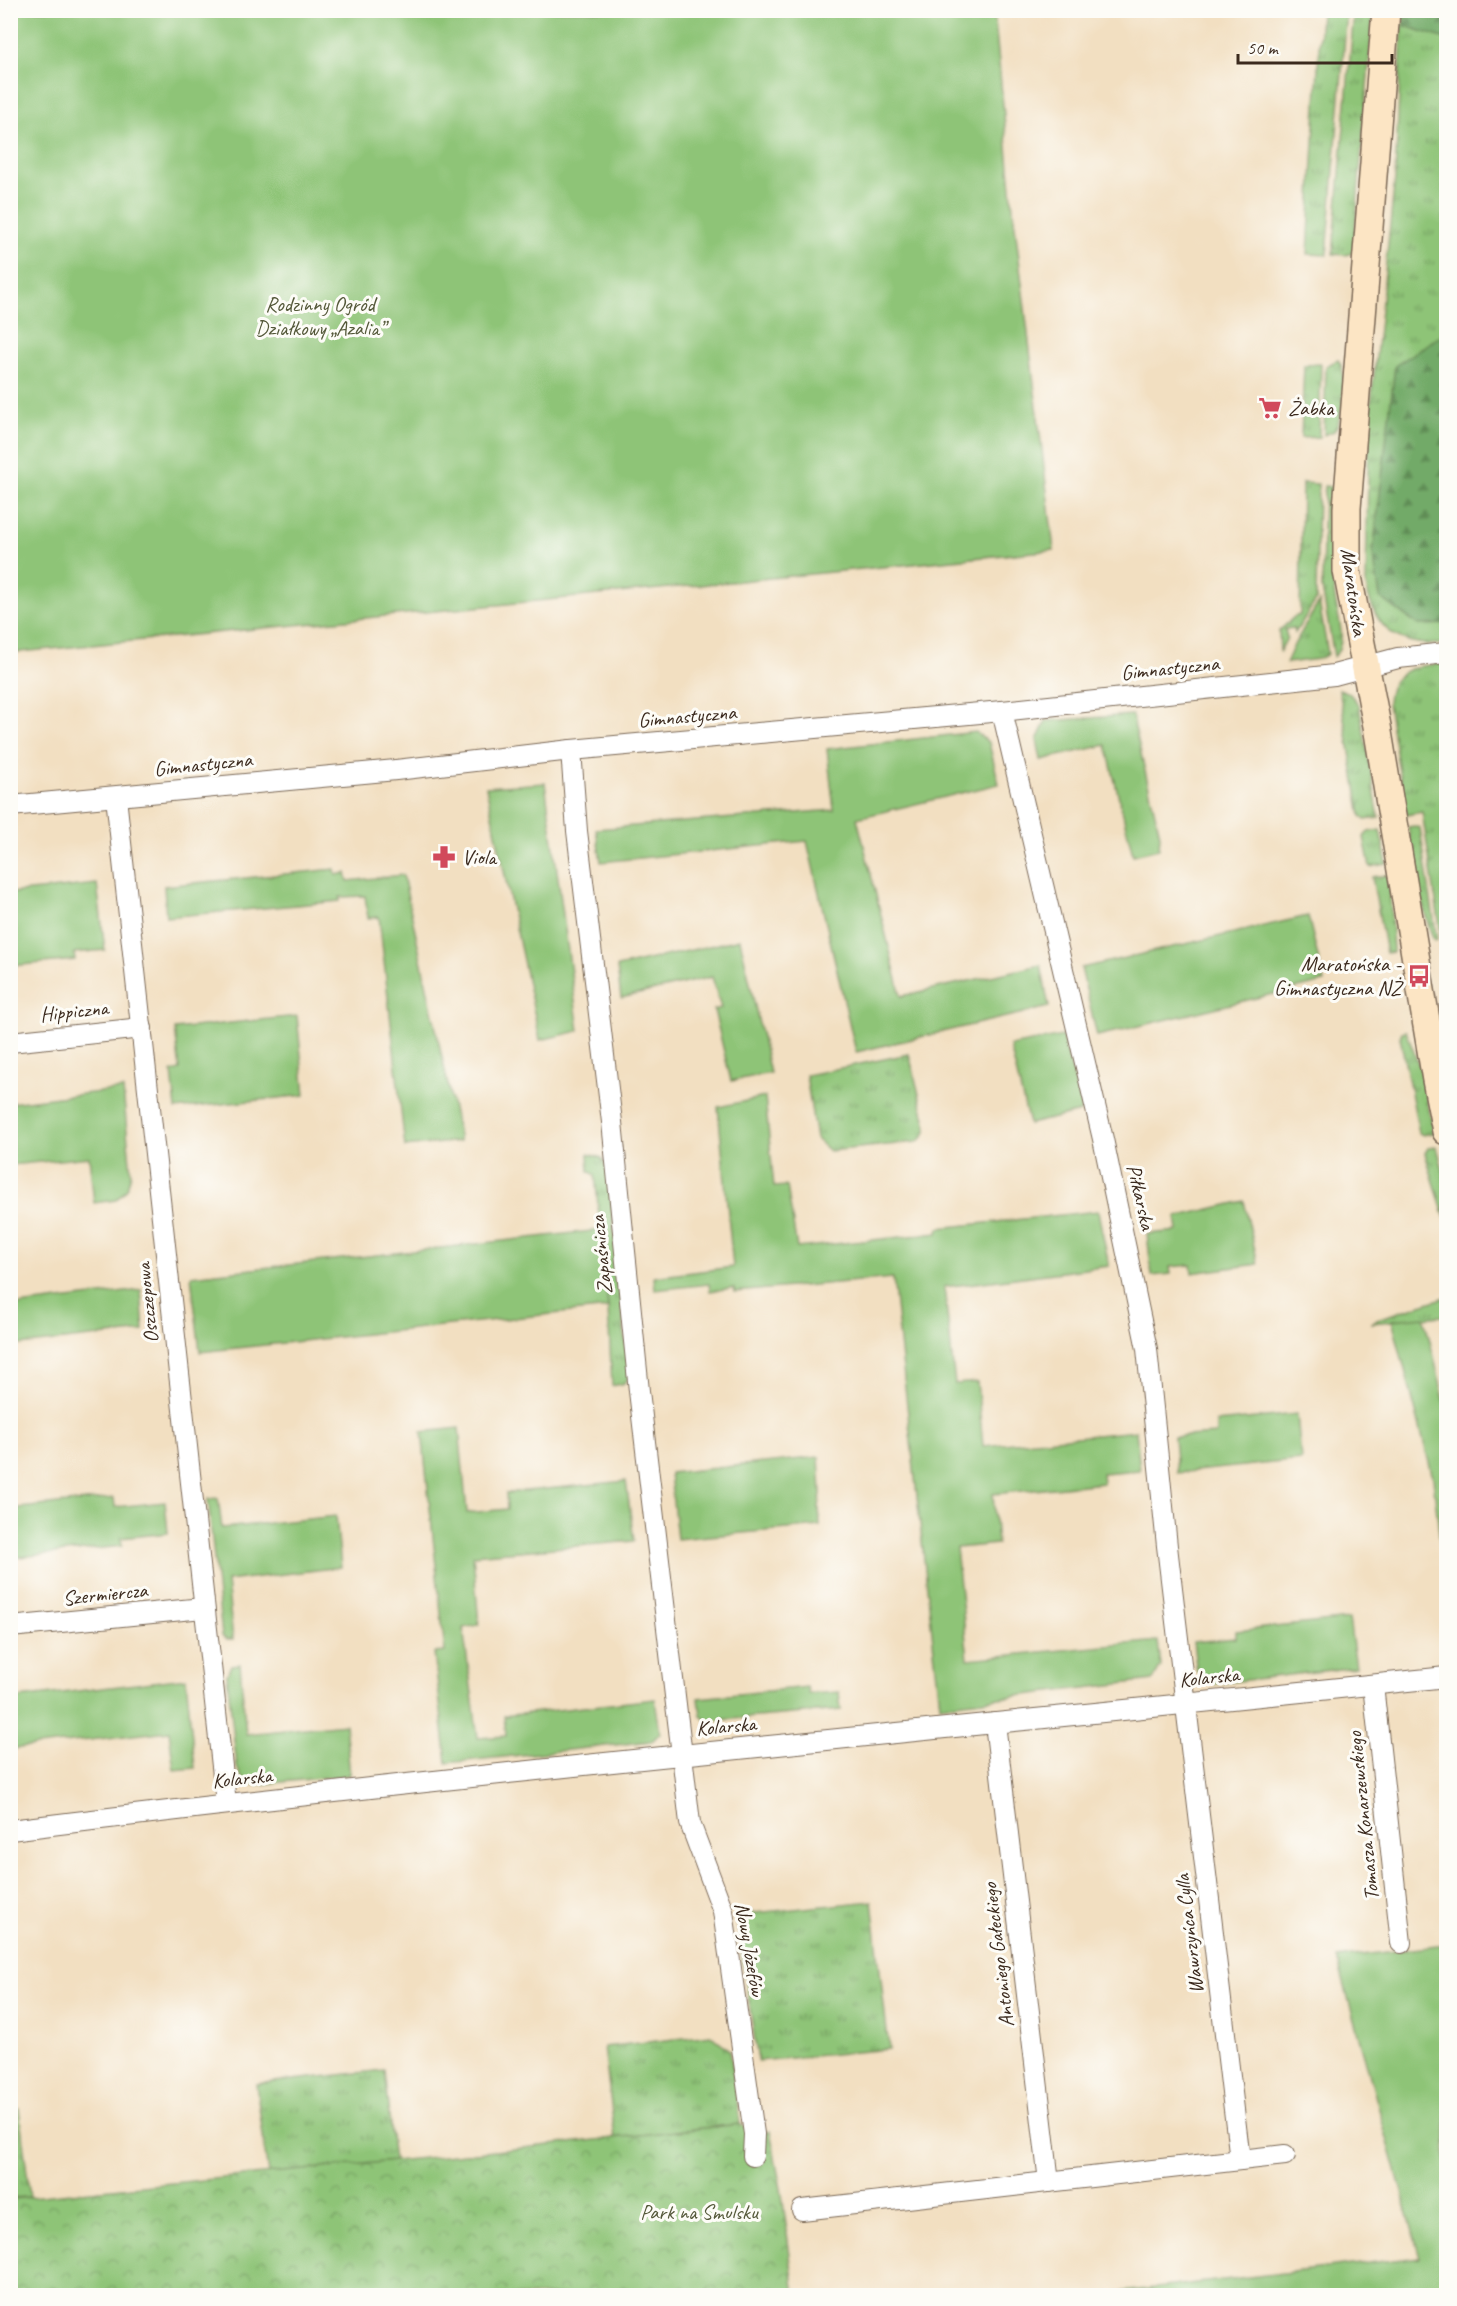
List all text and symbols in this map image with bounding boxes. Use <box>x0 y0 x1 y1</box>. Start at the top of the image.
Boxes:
scale bar <box>1238 27 1392 65</box>
text: 50 m <box>1247 37 1280 59</box>
park label: Rodzinny Ogród Działkowy „Azalia” <box>255 291 389 341</box>
supermarket icon: Żabka <box>1257 395 1283 421</box>
place label: Żabka <box>1288 395 1335 421</box>
street label: Maratońska <box>1335 547 1373 639</box>
street label: Gimnastyczna <box>1120 650 1222 686</box>
street label: Gimnastyczna <box>637 699 739 733</box>
street label: Gimnastyczna <box>153 746 255 782</box>
pharmacy icon: Viola <box>431 844 457 870</box>
place label: Viola <box>462 844 498 870</box>
place label: Maratońska - Gimnastyczna NŻ <box>1274 951 1404 1001</box>
bus stop icon: Maratońska - Gimnastyczna NŻ <box>1406 963 1432 989</box>
street label: Hippiczna <box>39 994 112 1027</box>
street label: Piłkarska <box>1121 1162 1161 1234</box>
street label: Zapaśnicza <box>584 1213 618 1296</box>
street label: Oszczepowa <box>130 1259 164 1344</box>
street label: Szermiercza <box>61 1576 150 1611</box>
street label: Kolarska <box>1178 1661 1242 1693</box>
street label: Kolarska <box>695 1710 759 1742</box>
street label: Tomasza Konarzewskiego <box>1341 1729 1385 1902</box>
street label: Kolarska <box>211 1762 275 1794</box>
street label: Wawrzyńca Cylla <box>1169 1871 1209 1995</box>
street label: Antoniego Gałeckiego <box>976 1880 1020 2029</box>
street label: Nowy Józefów <box>729 1900 771 2000</box>
park label: Park na Smulsku <box>640 2199 759 2225</box>

